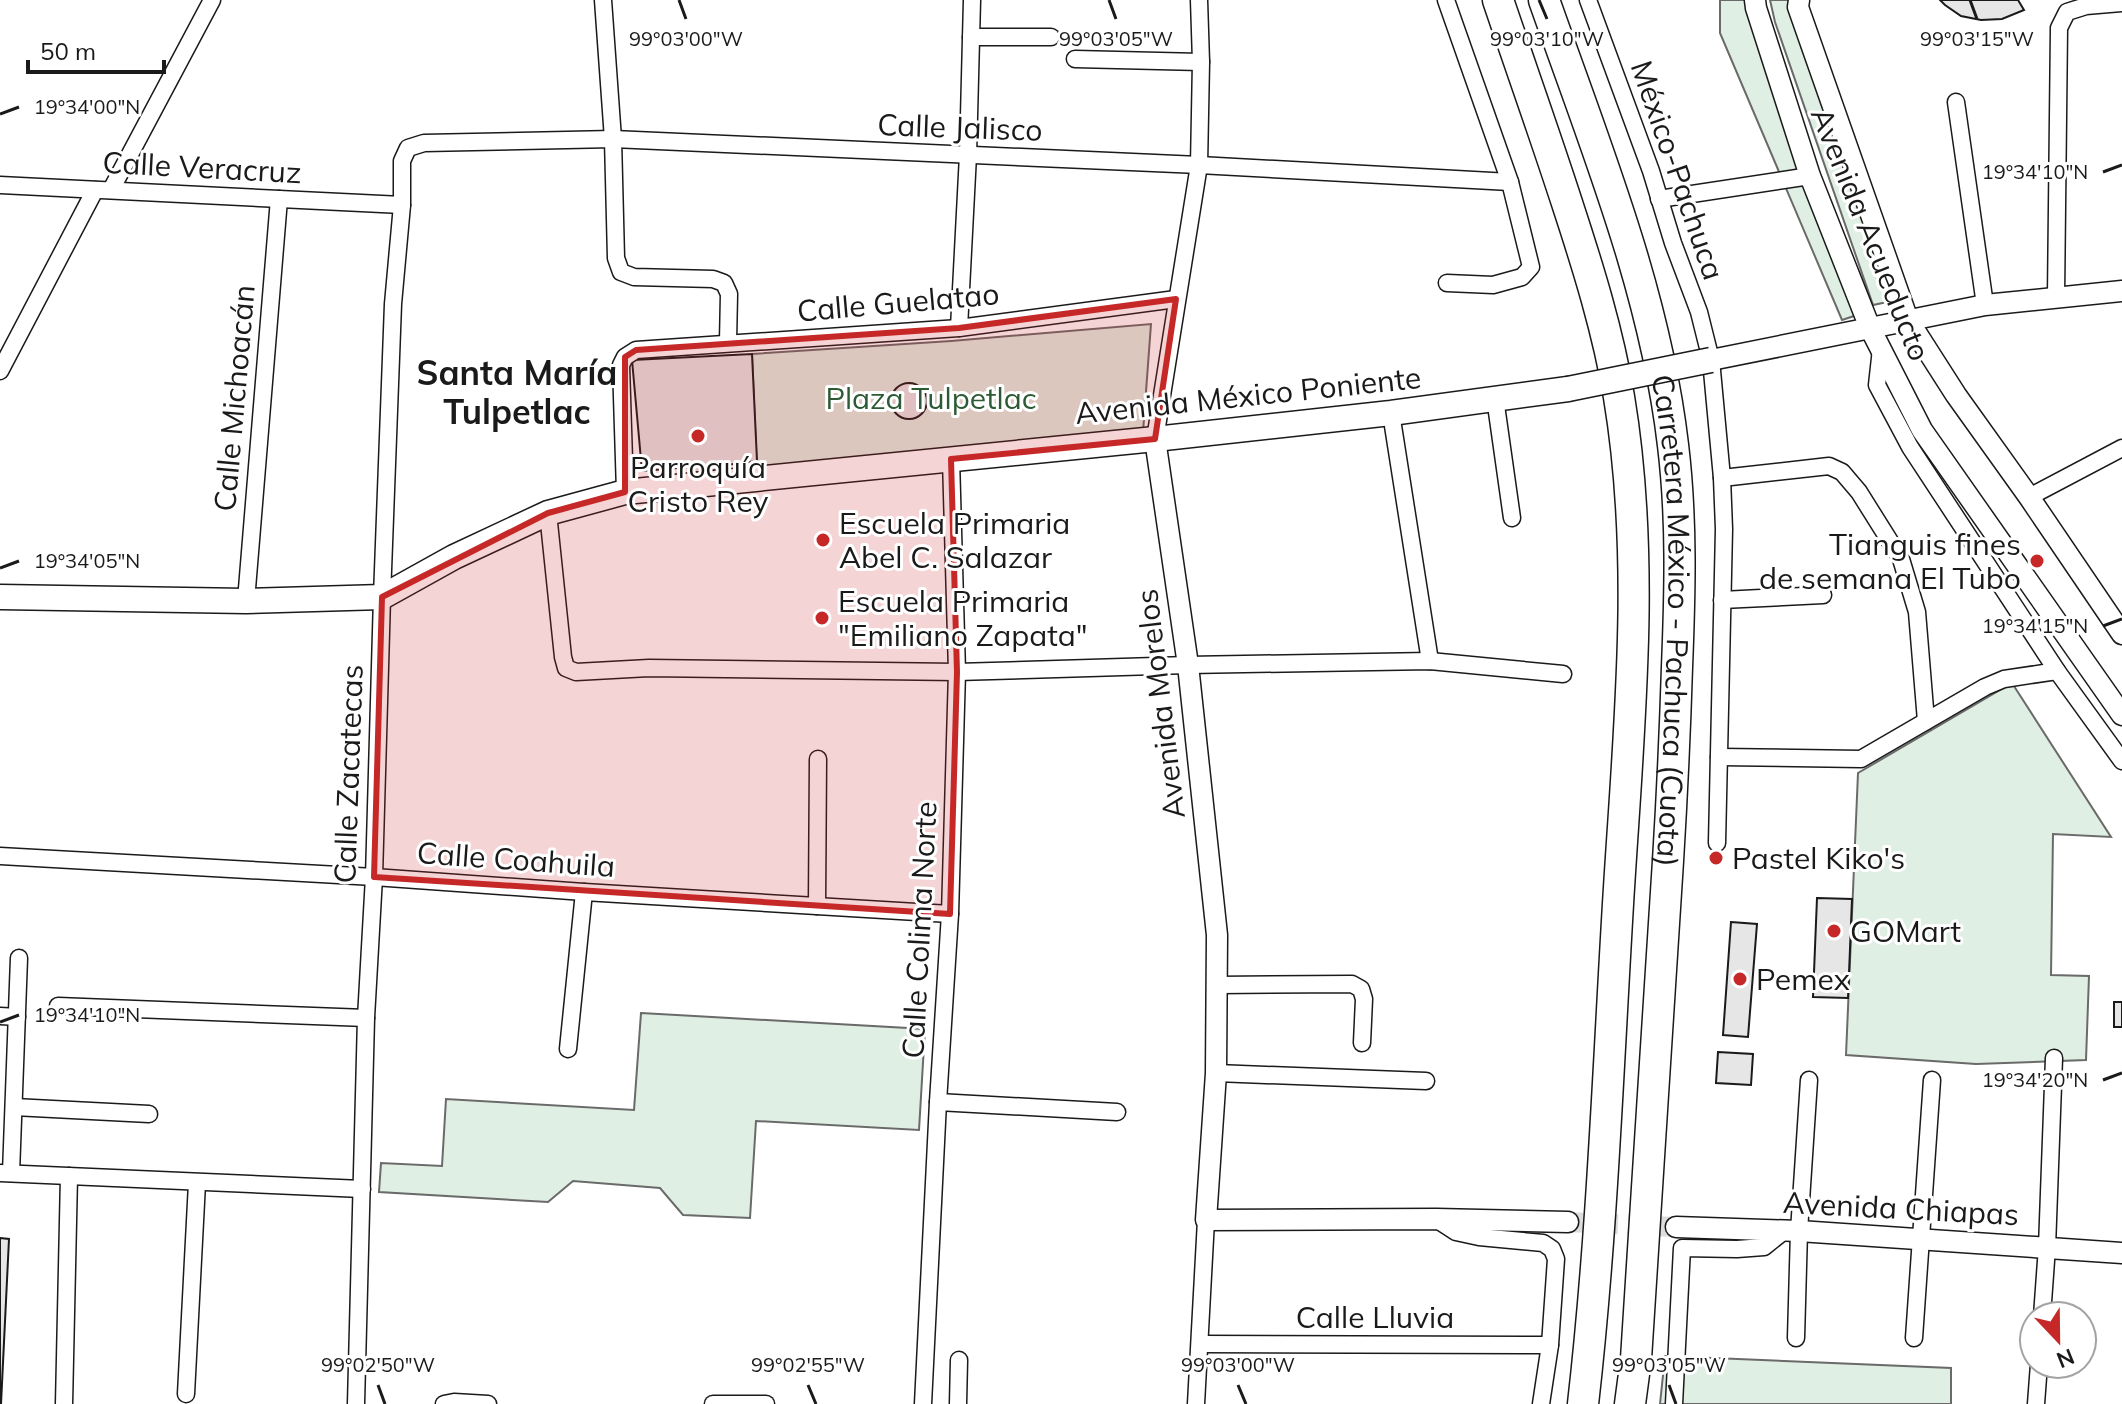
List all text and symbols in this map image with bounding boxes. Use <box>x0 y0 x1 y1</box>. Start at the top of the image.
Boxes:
scale bar <box>28 24 164 74</box>
text: 99°03'00"W <box>629 26 743 51</box>
text: 99°03'05"W <box>1059 26 1173 51</box>
text: 99°03'10"W <box>1490 26 1604 51</box>
text: 99°03'15"W <box>1920 26 2034 51</box>
text: 50 m <box>40 36 96 66</box>
street label: México-Pachuca <box>1623 55 1733 285</box>
text: 19°34'00"N <box>34 94 140 119</box>
street label: Avenida Acueducto <box>1803 102 1939 366</box>
street label: Calle Jalisco <box>877 105 1043 149</box>
street label: Calle Veracruz <box>101 143 303 191</box>
text: 19°34'10"N <box>1982 159 2088 184</box>
street label: Calle Guelatao <box>795 274 1001 330</box>
street label: Calle Michoacán <box>205 283 263 513</box>
district label: Santa María Tulpetlac <box>417 351 617 433</box>
street label: Avenida México Poniente <box>1073 358 1423 432</box>
street label: Carretera México - Pachuca (Cuota) <box>1643 371 1699 868</box>
park label: Plaza Tulpetlac <box>825 379 1037 417</box>
marker: Parroquía Cristo Rey <box>689 427 707 445</box>
place label: Parroquía Cristo Rey <box>627 448 769 520</box>
place label: Escuela Primaria Abel C. Salazar <box>839 504 1070 576</box>
place label: Tianguis fines de semana El Tubo <box>1759 525 2021 597</box>
marker: Escuela Primaria Abel C. Salazar <box>814 531 832 549</box>
text: 19°34'05"N <box>34 548 140 573</box>
marker: Tianguis fines de semana El Tubo <box>2028 552 2046 570</box>
place label: Escuela Primaria "Emiliano Zapata" <box>838 582 1088 654</box>
street label: Avenida Morelos <box>1127 587 1193 821</box>
marker: Escuela Primaria "Emiliano Zapata" <box>813 609 831 627</box>
text: 19°34'15"N <box>1982 613 2088 638</box>
street label: Calle Zacatecas <box>325 664 371 884</box>
street label: Calle Colima Norte <box>893 800 945 1060</box>
street label: Calle Coahuila <box>416 833 616 885</box>
place label: Pastel Kiko's <box>1732 839 1905 877</box>
marker: Pastel Kiko's <box>1707 849 1725 867</box>
place label: GOMart <box>1850 912 1961 950</box>
marker: GOMart <box>1825 922 1843 940</box>
place label: Pemex <box>1756 960 1850 998</box>
marker: Pemex <box>1731 970 1749 988</box>
text: 19°34'10"N <box>34 1002 140 1027</box>
text: 19°34'20"N <box>1982 1067 2088 1092</box>
street label: Avenida Chiapas <box>1782 1183 2020 1233</box>
street label: Calle Lluvia <box>1296 1298 1454 1336</box>
north arrow <box>2018 1300 2098 1380</box>
text: N <box>2053 1342 2078 1375</box>
text: 99°02'50"W <box>321 1352 435 1377</box>
text: 99°02'55"W <box>751 1352 865 1377</box>
text: 99°03'00"W <box>1181 1352 1295 1377</box>
text: 99°03'05"W <box>1612 1352 1726 1377</box>

